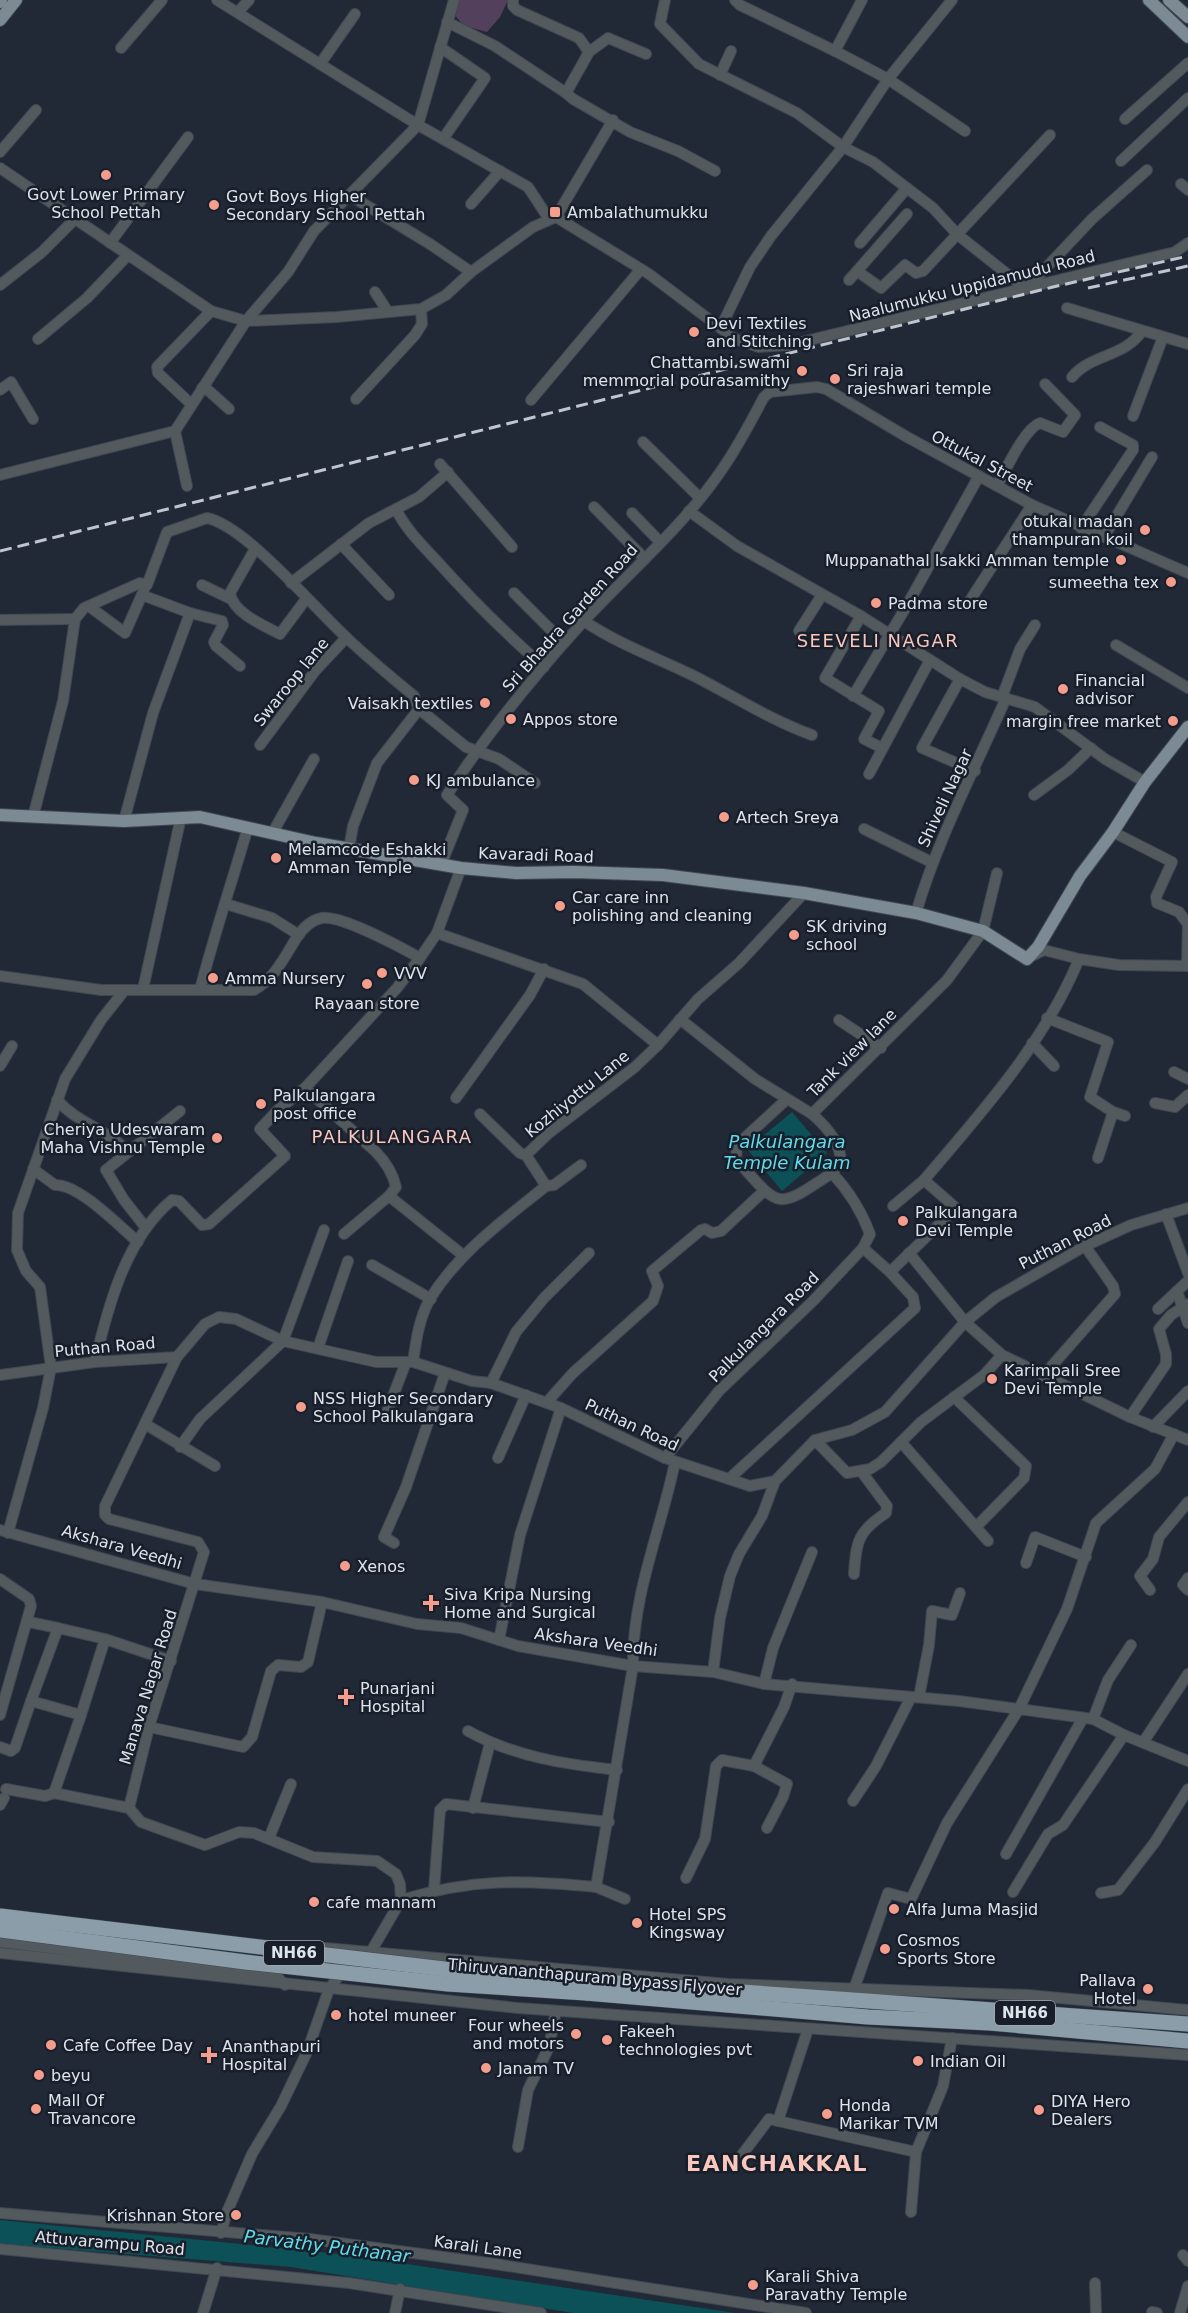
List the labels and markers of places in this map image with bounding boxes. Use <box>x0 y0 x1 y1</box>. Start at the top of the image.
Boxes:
marker: Govt Lower Primary School Pettah <box>99 168 113 182</box>
place label: Govt Lower Primary School Pettah <box>27 185 185 222</box>
place label: Govt Boys Higher Secondary School Pettah <box>226 187 425 224</box>
marker: Govt Boys Higher Secondary School Pettah <box>207 198 221 212</box>
place label: Ambalathumukku <box>567 203 708 222</box>
marker: Ambalathumukku <box>548 205 562 219</box>
place label: Devi Textiles and Stitching <box>706 314 812 351</box>
marker: Devi Textiles and Stitching <box>687 325 701 339</box>
place label: Chattambi swami memmorial pourasamithy <box>583 353 790 390</box>
place label: Sri raja rajeshwari temple <box>847 361 991 398</box>
marker: Chattambi swami memmorial pourasamithy <box>795 364 809 378</box>
marker: Sri raja rajeshwari temple <box>828 372 842 386</box>
place label: otukal madan thampuran koil <box>1012 512 1133 549</box>
marker: otukal madan thampuran koil <box>1138 523 1152 537</box>
place label: Muppanathal Isakki Amman temple <box>825 551 1109 570</box>
marker: Muppanathal Isakki Amman temple <box>1114 553 1128 567</box>
place label: sumeetha tex <box>1049 573 1159 592</box>
marker: sumeetha tex <box>1164 575 1178 589</box>
place label: Padma store <box>888 594 988 613</box>
marker: Padma store <box>869 596 883 610</box>
place label: Financial advisor <box>1075 671 1145 708</box>
marker: Financial advisor <box>1056 682 1070 696</box>
place label: Vaisakh textiles <box>348 694 473 713</box>
marker: Vaisakh textiles <box>478 696 492 710</box>
place label: Appos store <box>523 710 618 729</box>
marker: Appos store <box>504 712 518 726</box>
place label: margin free market <box>1006 712 1161 731</box>
marker: margin free market <box>1166 714 1180 728</box>
place label: KJ ambulance <box>426 771 535 790</box>
marker: KJ ambulance <box>407 773 421 787</box>
place label: Artech Sreya <box>736 808 839 827</box>
marker: Artech Sreya <box>717 810 731 824</box>
place label: Melamcode Eshakki Amman Temple <box>288 840 447 877</box>
marker: Melamcode Eshakki Amman Temple <box>269 851 283 865</box>
place label: Car care inn polishing and cleaning <box>572 888 752 925</box>
marker: Car care inn polishing and cleaning <box>553 899 567 913</box>
place label: SK driving school <box>806 917 887 954</box>
marker: SK driving school <box>787 928 801 942</box>
place label: VVV <box>394 964 427 983</box>
marker: VVV <box>375 966 389 980</box>
place label: Amma Nursery <box>225 969 345 988</box>
marker: Amma Nursery <box>206 971 220 985</box>
marker: Rayaan store <box>360 977 374 991</box>
place label: Rayaan store <box>314 994 420 1013</box>
place label: Palkulangara post office <box>273 1086 376 1123</box>
marker: Palkulangara post office <box>254 1097 268 1111</box>
place label: Cheriya Udeswaram Maha Vishnu Temple <box>41 1120 205 1157</box>
marker: Cheriya Udeswaram Maha Vishnu Temple <box>210 1131 224 1145</box>
place label: Palkulangara Devi Temple <box>915 1203 1018 1240</box>
marker: Palkulangara Devi Temple <box>896 1214 910 1228</box>
place label: Karimpali Sree Devi Temple <box>1004 1361 1121 1398</box>
marker: Karimpali Sree Devi Temple <box>985 1372 999 1386</box>
place label: NSS Higher Secondary School Palkulangara <box>313 1389 493 1426</box>
marker: NSS Higher Secondary School Palkulangara <box>294 1400 308 1414</box>
place label: Xenos <box>357 1557 405 1576</box>
marker: Xenos <box>338 1559 352 1573</box>
place label: Siva Kripa Nursing Home and Surgical <box>444 1585 596 1622</box>
marker: Siva Kripa Nursing Home and Surgical <box>422 1594 440 1612</box>
place label: Punarjani Hospital <box>360 1679 435 1716</box>
marker: Punarjani Hospital <box>337 1688 355 1706</box>
place label: cafe mannam <box>326 1893 436 1912</box>
marker: cafe mannam <box>307 1895 321 1909</box>
place label: Alfa Juma Masjid <box>906 1900 1038 1919</box>
marker: Alfa Juma Masjid <box>887 1902 901 1916</box>
place label: Hotel SPS Kingsway <box>649 1905 726 1942</box>
marker: Hotel SPS Kingsway <box>630 1916 644 1930</box>
place label: Cosmos Sports Store <box>897 1931 996 1968</box>
marker: Cosmos Sports Store <box>878 1942 892 1956</box>
place label: Pallava Hotel <box>1079 1971 1136 2008</box>
marker: Pallava Hotel <box>1141 1982 1155 1996</box>
place label: hotel muneer <box>348 2006 456 2025</box>
marker: hotel muneer <box>329 2008 343 2022</box>
place label: Four wheels and motors <box>468 2016 564 2053</box>
place label: Fakeeh technologies pvt <box>619 2022 752 2059</box>
marker: Four wheels and motors <box>569 2027 583 2041</box>
marker: Fakeeh technologies pvt <box>600 2033 614 2047</box>
place label: Cafe Coffee Day <box>63 2036 193 2055</box>
place label: Ananthapuri Hospital <box>222 2037 321 2074</box>
marker: Cafe Coffee Day <box>44 2038 58 2052</box>
marker: Ananthapuri Hospital <box>200 2046 218 2064</box>
place label: Indian Oil <box>930 2052 1006 2071</box>
marker: Indian Oil <box>911 2054 925 2068</box>
place label: Janam TV <box>497 2059 574 2078</box>
marker: Janam TV <box>479 2061 493 2075</box>
place label: beyu <box>51 2066 91 2085</box>
marker: beyu <box>32 2068 46 2082</box>
place label: Mall Of Travancore <box>47 2091 136 2128</box>
place label: DIYA Hero Dealers <box>1051 2092 1131 2129</box>
place label: Honda Marikar TVM <box>839 2096 939 2133</box>
marker: Mall Of Travancore <box>29 2102 43 2116</box>
marker: DIYA Hero Dealers <box>1032 2103 1046 2117</box>
marker: Honda Marikar TVM <box>820 2107 834 2121</box>
place label: Krishnan Store <box>107 2206 224 2225</box>
marker: Krishnan Store <box>229 2208 243 2222</box>
place label: Karali Shiva Paravathy Temple <box>765 2267 907 2304</box>
marker: Karali Shiva Paravathy Temple <box>746 2278 760 2292</box>

